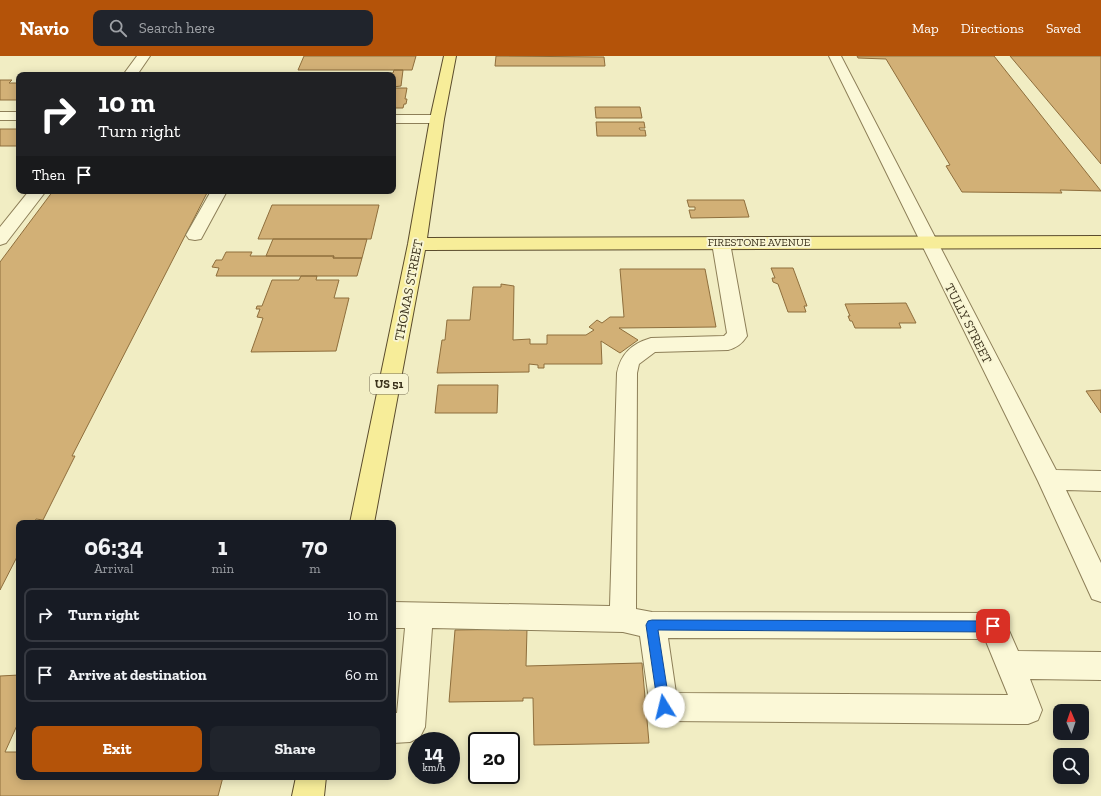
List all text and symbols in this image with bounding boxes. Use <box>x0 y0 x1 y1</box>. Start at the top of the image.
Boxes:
search box <box>93 10 373 46</box>
text: Navio <box>20 17 69 40</box>
icon: search <box>107 17 129 39</box>
text: Search here <box>139 19 215 37</box>
text: Map <box>912 20 939 37</box>
text: Directions <box>961 20 1024 37</box>
text: Saved <box>1046 20 1081 37</box>
text: 10 m <box>98 86 155 119</box>
icon: right <box>32 88 84 140</box>
text: Turn right <box>98 120 180 142</box>
icon: arrive <box>73 164 95 186</box>
text: Then <box>32 166 65 184</box>
street label: FIRESTONE AVENUE <box>708 236 810 249</box>
street label: THOMAS STREET <box>391 238 426 342</box>
street label: TULLY STREET <box>942 281 995 366</box>
road number: US 51 <box>370 374 408 394</box>
text: 06:34 <box>84 532 143 561</box>
text: 1 <box>218 532 228 561</box>
text: 70 <box>302 532 328 561</box>
text: Arrival <box>94 561 133 576</box>
text: min <box>212 561 234 576</box>
text: m <box>309 561 321 576</box>
icon: right <box>34 604 56 626</box>
text: Turn right <box>68 606 139 624</box>
text: 10 m <box>347 606 378 624</box>
pin <box>976 609 1010 643</box>
icon: arrive <box>982 615 1004 637</box>
icon: arrive <box>34 664 56 686</box>
text: Arrive at destination <box>68 666 207 684</box>
text: 60 m <box>345 666 378 684</box>
position arrow <box>643 686 685 728</box>
north arrow <box>1053 704 1089 740</box>
map controls <box>1053 704 1089 784</box>
button: Exit <box>32 726 202 772</box>
button: Share <box>210 726 380 772</box>
speed limit sign: 20 <box>468 732 520 784</box>
text: 14 <box>424 741 444 765</box>
button: search <box>1053 748 1089 784</box>
text: km/h <box>423 762 445 774</box>

